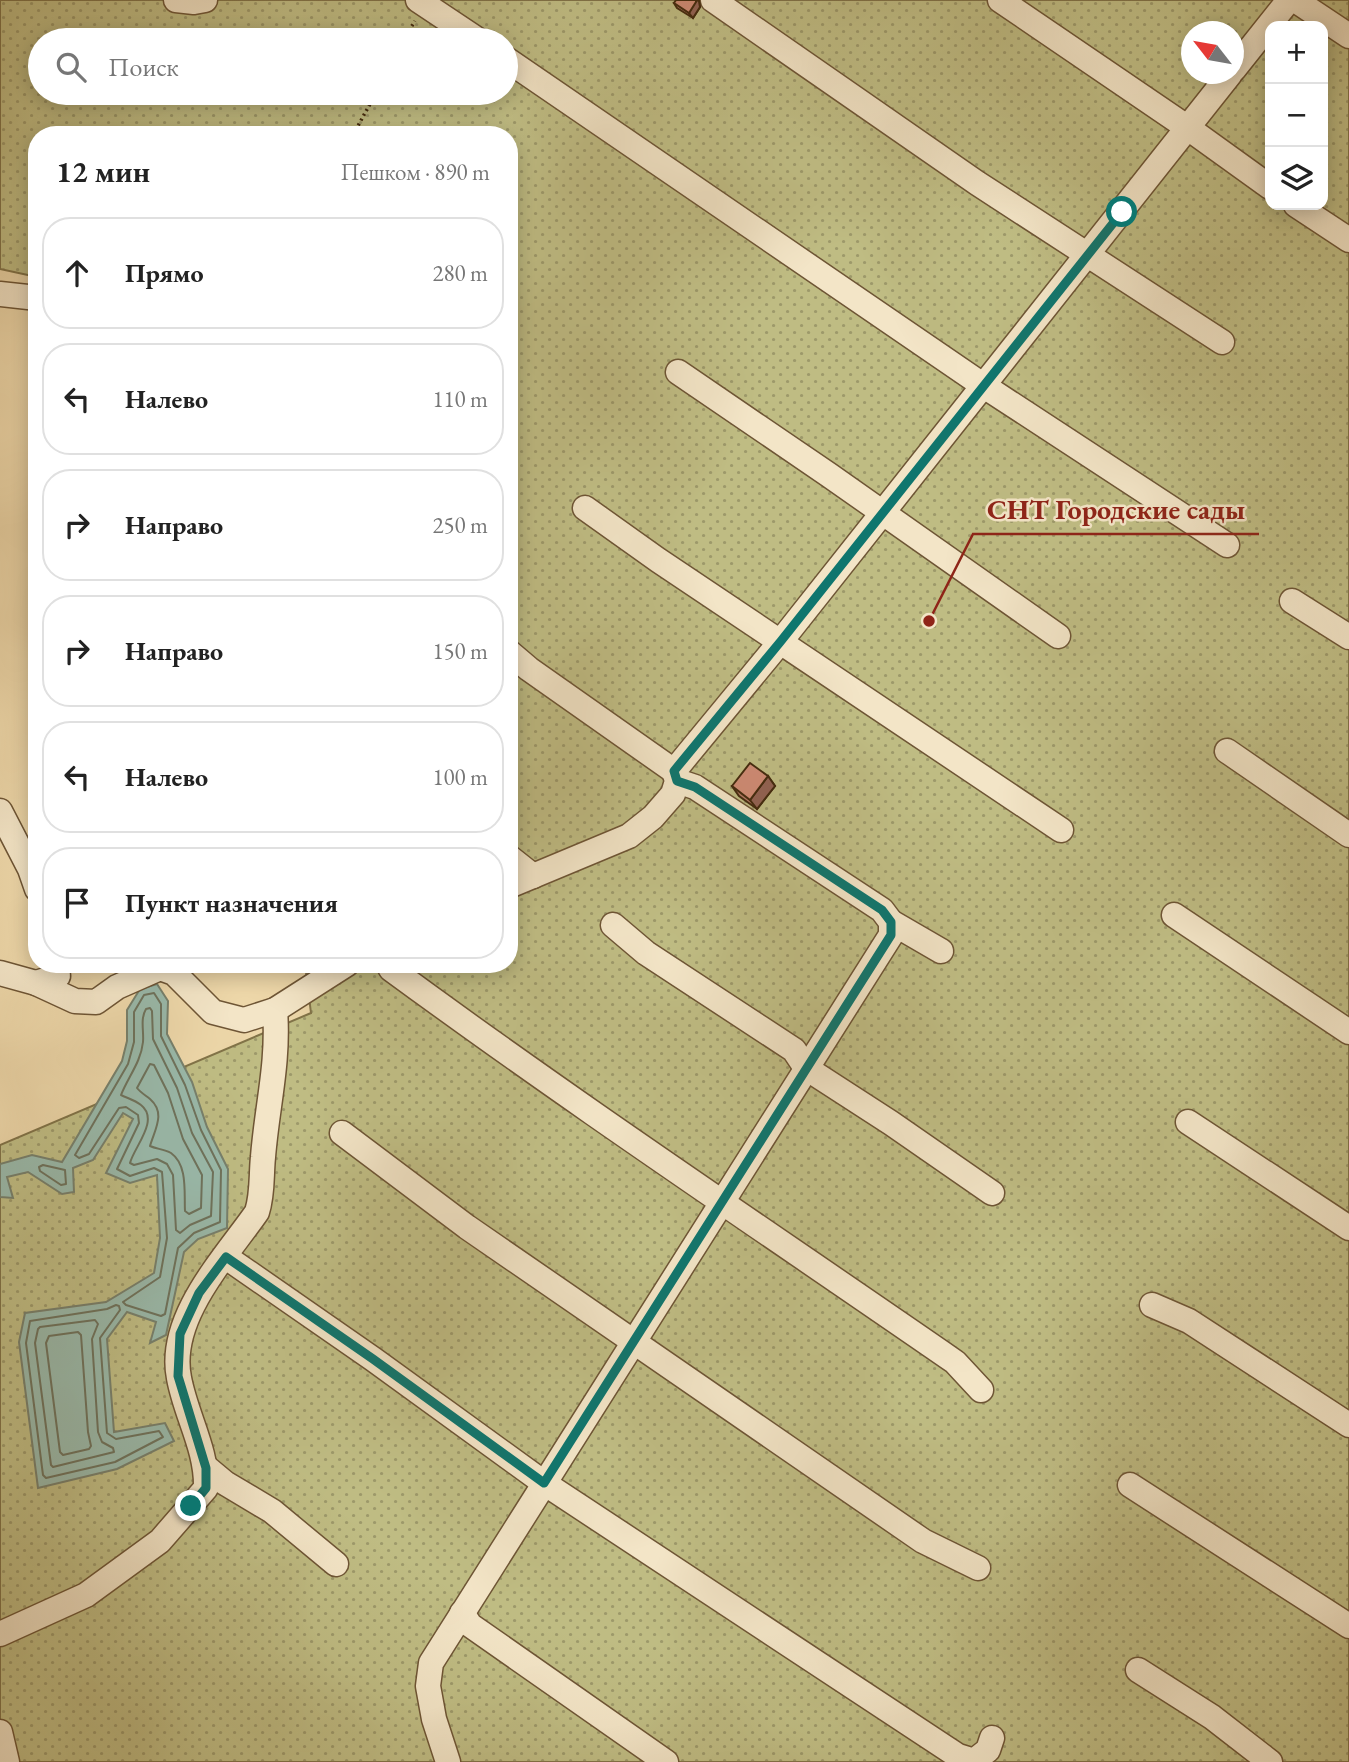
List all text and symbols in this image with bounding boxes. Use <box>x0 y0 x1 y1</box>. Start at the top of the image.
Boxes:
north arrow <box>1181 21 1244 84</box>
map controls <box>1265 21 1328 210</box>
button: + <box>1265 21 1328 84</box>
search box <box>28 28 518 105</box>
icon: search <box>52 48 90 86</box>
text: Поиск <box>108 50 179 84</box>
button: − <box>1265 84 1328 147</box>
button: layers <box>1265 147 1328 210</box>
text: 12 мин <box>56 152 150 191</box>
text: Пешком · 890 m <box>341 157 490 187</box>
route start <box>1106 196 1137 227</box>
icon: ahead <box>58 254 96 292</box>
text: Прямо <box>125 256 204 290</box>
text: 280 m <box>432 258 488 288</box>
icon: left <box>58 380 96 418</box>
text: Налево <box>125 382 208 416</box>
text: 110 m <box>432 384 488 414</box>
callout: СНТ Городские сады <box>973 485 1259 534</box>
text: СНТ Городские сады <box>987 491 1245 527</box>
icon: right <box>58 506 96 544</box>
text: Направо <box>125 508 223 542</box>
text: 250 m <box>432 510 488 540</box>
icon: right <box>58 632 96 670</box>
text: Направо <box>125 634 223 668</box>
text: 150 m <box>432 636 488 666</box>
icon: left <box>58 758 96 796</box>
text: Налево <box>125 760 208 794</box>
text: 100 m <box>432 762 488 792</box>
icon: arrive <box>58 884 96 922</box>
text: Пункт назначения <box>125 886 338 920</box>
route end <box>175 1490 206 1521</box>

